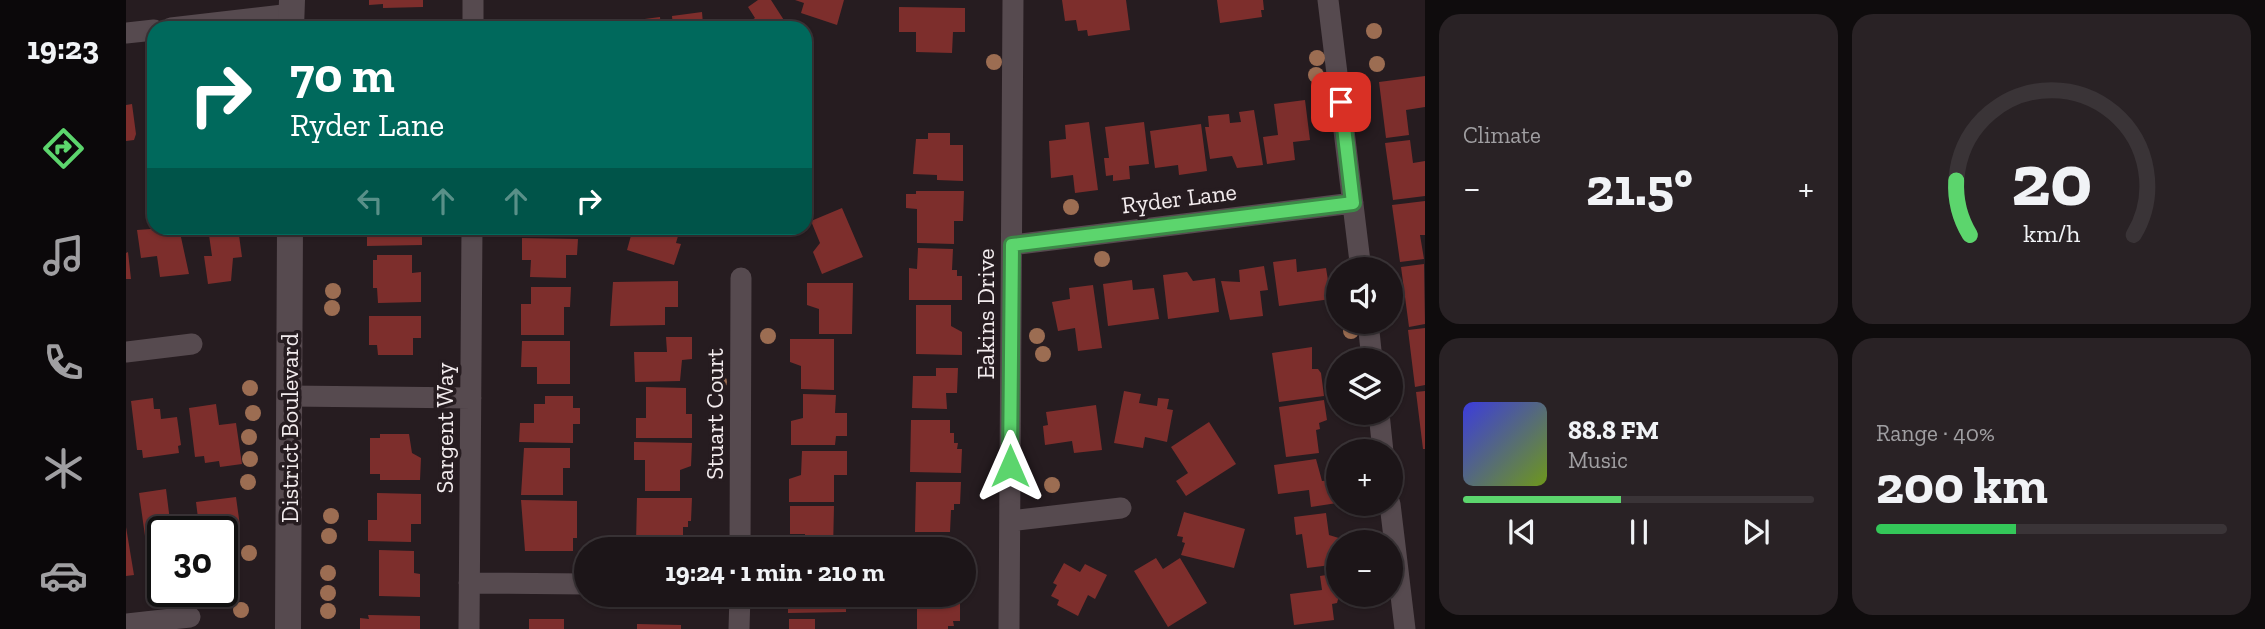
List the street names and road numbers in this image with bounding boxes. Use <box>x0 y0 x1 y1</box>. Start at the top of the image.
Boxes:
street label: Ryder Lane <box>1120 177 1238 219</box>
street label: Eakins Drive <box>971 248 1000 380</box>
street label: District Boulevard <box>275 333 304 523</box>
street label: Stuart Court <box>700 348 729 480</box>
street label: Sargent Way <box>430 362 459 493</box>

